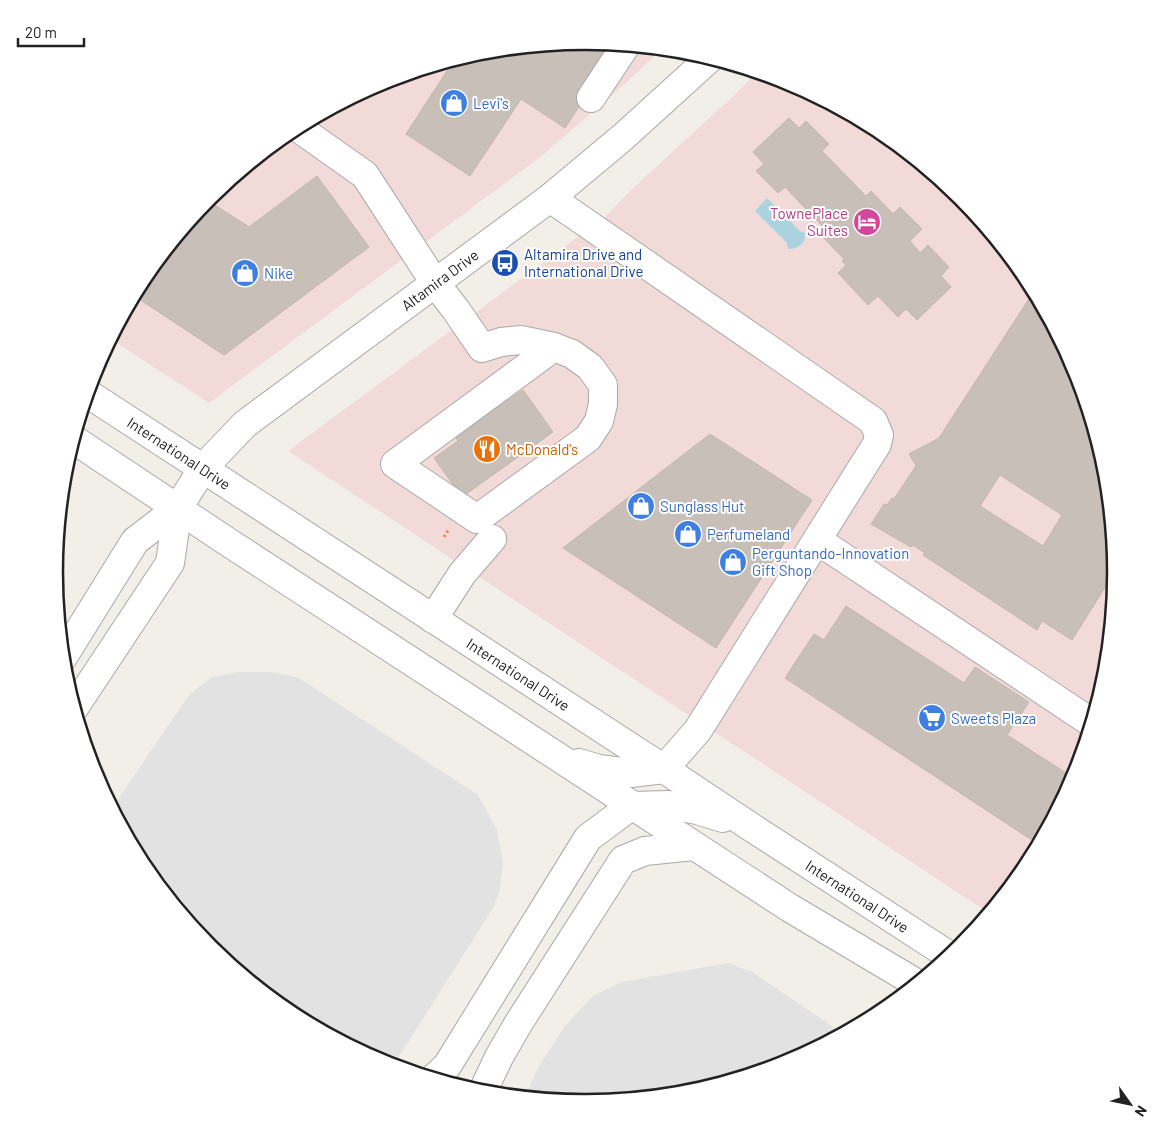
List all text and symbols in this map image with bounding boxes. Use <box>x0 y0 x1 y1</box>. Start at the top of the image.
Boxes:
scale bar <box>18 15 84 47</box>
text: 20 m <box>25 23 57 41</box>
shop icon: Levi's <box>439 88 469 118</box>
place label: Levi's <box>473 94 509 112</box>
place label: TownePlace Suites <box>770 204 848 239</box>
hotel icon: TownePlace Suites <box>852 207 882 237</box>
street label: Altamira Drive <box>398 245 482 314</box>
place label: Altamira Drive and International Drive <box>524 245 643 280</box>
bus stop icon: Altamira Drive and International Drive <box>490 248 520 278</box>
shop icon: Nike <box>230 258 260 288</box>
place label: Nike <box>264 264 293 282</box>
street label: International Drive <box>124 413 234 493</box>
restaurant icon: McDonald's <box>472 434 502 464</box>
place label: McDonald's <box>506 440 578 458</box>
shop icon: Sunglass Hut <box>626 491 656 521</box>
place label: Sunglass Hut <box>660 497 745 515</box>
shop icon: Perfumeland <box>673 519 703 549</box>
place label: Perfumeland <box>707 525 790 543</box>
place label: Perguntando-Innovation Gift Shop <box>752 544 909 579</box>
shop icon: Perguntando-Innovation Gift Shop <box>718 547 748 577</box>
street label: International Drive <box>463 634 573 714</box>
supermarket icon: Sweets Plaza <box>917 703 947 733</box>
place label: Sweets Plaza <box>951 709 1036 727</box>
street label: International Drive <box>802 856 912 936</box>
north arrow <box>1105 1079 1155 1129</box>
text: N <box>1132 1103 1151 1120</box>

